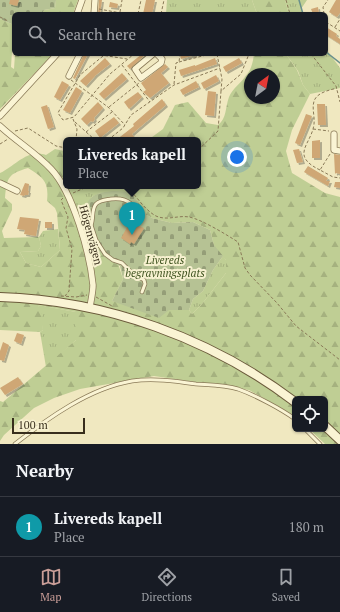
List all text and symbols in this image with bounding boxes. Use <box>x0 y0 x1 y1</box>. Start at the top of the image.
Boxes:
search box <box>12 12 328 56</box>
icon: search <box>26 23 48 45</box>
text: Search here <box>58 24 136 44</box>
north arrow <box>244 68 280 104</box>
popup <box>63 137 201 189</box>
text: Livereds kapell <box>78 144 186 164</box>
your location <box>227 147 247 167</box>
text: Place <box>78 164 108 182</box>
pin: 1 <box>119 202 145 235</box>
street label: Högenvägen <box>76 204 106 267</box>
park label: Livereds begravningsplats <box>125 253 205 280</box>
map controls <box>292 396 328 432</box>
button: locate <box>292 396 328 432</box>
scale bar <box>12 416 85 435</box>
text: 100 m <box>18 418 48 432</box>
text: Nearby <box>16 459 74 482</box>
text: Livereds kapell <box>54 508 162 528</box>
text: 1 <box>25 518 33 536</box>
text: 180 m <box>289 518 324 536</box>
text: Place <box>54 528 85 546</box>
tab: Map <box>40 566 62 604</box>
tab: Directions <box>141 566 192 604</box>
tab: Saved <box>272 566 300 604</box>

